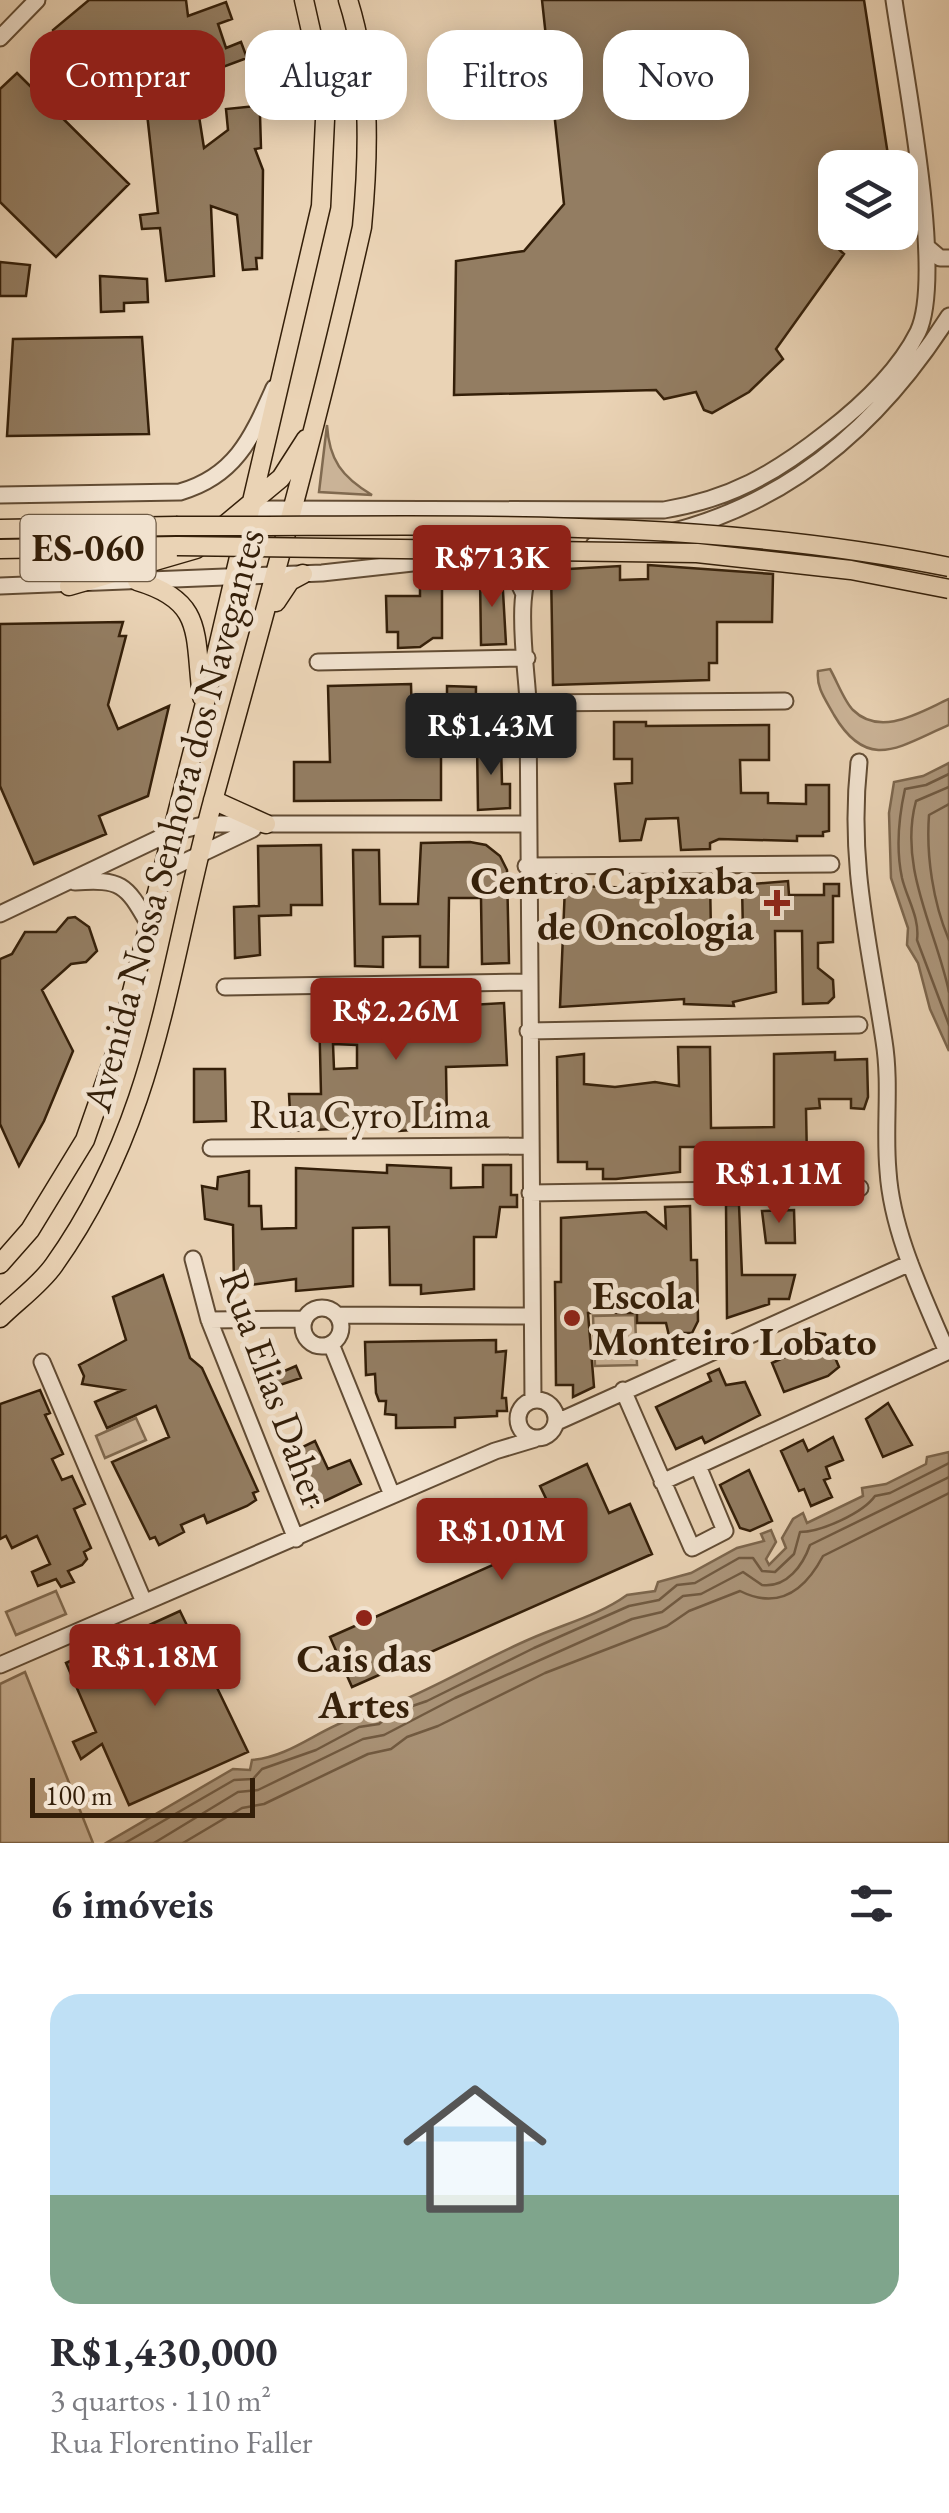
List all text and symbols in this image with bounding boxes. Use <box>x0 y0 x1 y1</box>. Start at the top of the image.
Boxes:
chip: Comprar <box>30 30 225 120</box>
chip: Alugar <box>245 30 407 120</box>
chip: Filtros <box>427 30 583 120</box>
chip: Novo <box>603 30 749 120</box>
map controls <box>818 150 918 250</box>
button: layers <box>818 150 918 250</box>
road number: ES-060 <box>21 515 156 581</box>
street label: Avenida Nossa Senhora dos Navegantes <box>70 523 276 1118</box>
pin: R$713K <box>411 525 573 610</box>
text: R$713K <box>435 536 549 578</box>
pin: R$1.43M <box>399 693 583 778</box>
text: R$1.43M <box>427 704 555 746</box>
place label: Centro Capixaba de Oncologia <box>470 854 754 952</box>
marker: Centro Capixaba de Oncologia <box>764 890 790 916</box>
pin: R$2.26M <box>304 978 488 1063</box>
text: R$2.26M <box>332 989 460 1031</box>
street label: Rua Cyro Lima <box>250 1088 490 1140</box>
pin: R$1.11M <box>687 1141 871 1226</box>
text: R$1.11M <box>715 1152 843 1194</box>
street label: Rua Elias Daher <box>208 1263 342 1514</box>
place label: Escola Monteiro Lobato <box>592 1269 877 1367</box>
marker: Escola Monteiro Lobato <box>561 1307 583 1329</box>
pin: R$1.01M <box>410 1498 594 1583</box>
text: R$1.01M <box>438 1509 566 1551</box>
marker: Cais das Artes <box>353 1607 375 1629</box>
pin: R$1.18M <box>63 1624 247 1709</box>
place label: Cais das Artes <box>296 1632 432 1730</box>
text: R$1.18M <box>91 1635 219 1677</box>
scale bar <box>30 1773 255 1818</box>
text: 100 m <box>45 1777 113 1813</box>
text: 6 imóveis <box>50 1876 214 1931</box>
icon: filters <box>844 1876 899 1931</box>
icon: home <box>385 2059 565 2239</box>
text: R$1,430,000 <box>50 2324 278 2379</box>
text: 3 quartos · 110 m² <box>50 2379 271 2421</box>
text: Rua Florentino Faller <box>50 2421 313 2463</box>

